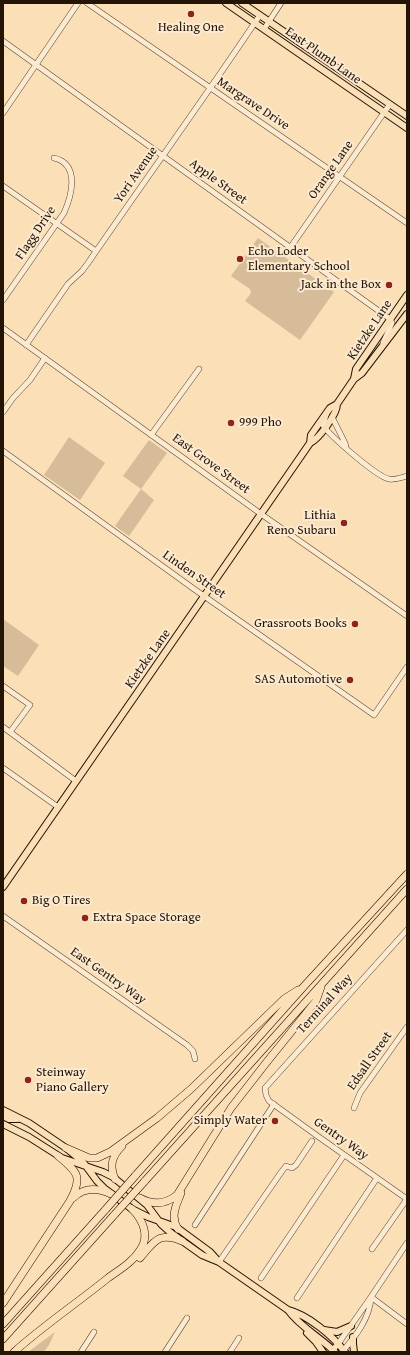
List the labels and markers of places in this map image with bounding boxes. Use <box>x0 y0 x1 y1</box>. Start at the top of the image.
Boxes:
marker: Healing One <box>186 9 196 19</box>
place label: Healing One <box>158 20 224 36</box>
place label: Echo Loder Elementary School <box>248 244 350 275</box>
marker: Echo Loder Elementary School <box>235 254 245 264</box>
place label: Jack in the Box <box>301 277 381 293</box>
marker: Jack in the Box <box>384 280 394 290</box>
place label: 999 Pho <box>239 415 282 431</box>
marker: 999 Pho <box>226 418 236 428</box>
place label: Lithia Reno Subaru <box>267 508 336 539</box>
marker: Lithia Reno Subaru <box>339 518 349 528</box>
place label: Grassroots Books <box>254 616 347 632</box>
marker: Grassroots Books <box>350 619 360 629</box>
place label: SAS Automotive <box>255 672 342 688</box>
marker: SAS Automotive <box>345 675 355 685</box>
place label: Big O Tires <box>32 893 90 909</box>
marker: Big O Tires <box>19 896 29 906</box>
place label: Extra Space Storage <box>93 910 201 926</box>
marker: Extra Space Storage <box>80 913 90 923</box>
place label: Steinway Piano Gallery <box>36 1065 109 1096</box>
marker: Steinway Piano Gallery <box>23 1075 33 1085</box>
place label: Simply Water <box>194 1113 267 1129</box>
marker: Simply Water <box>270 1116 280 1126</box>

